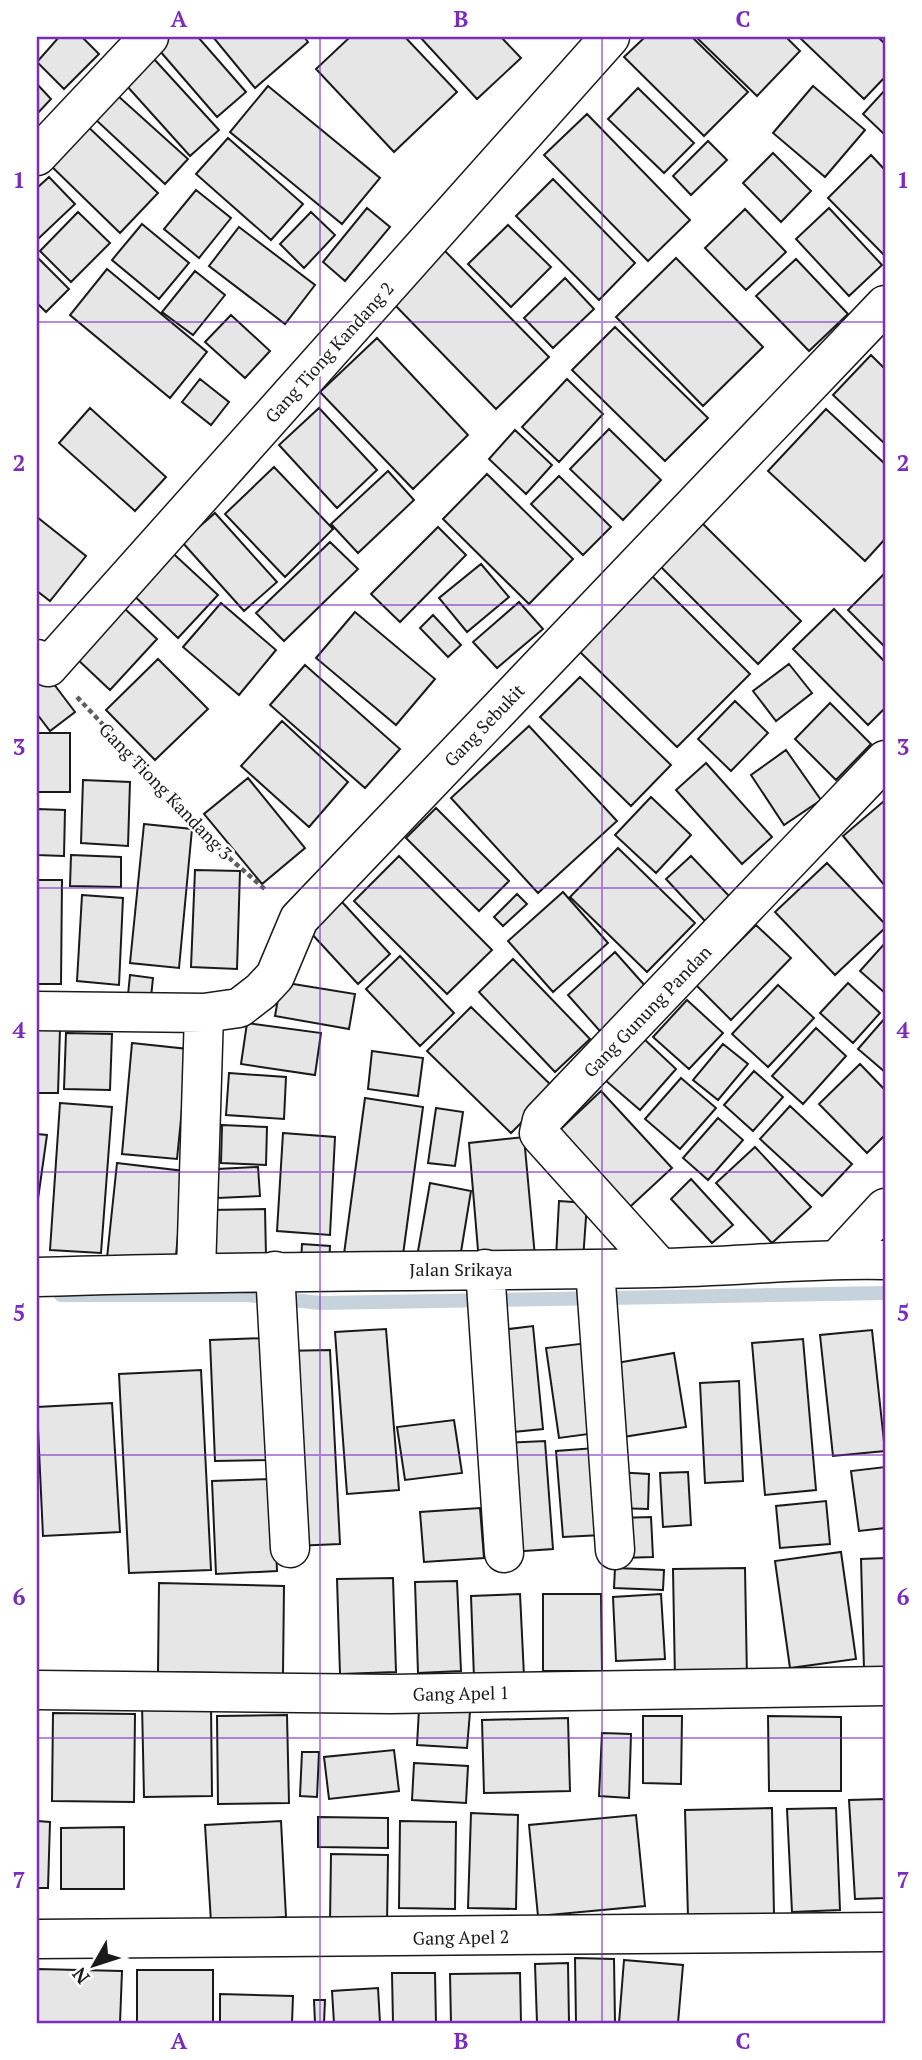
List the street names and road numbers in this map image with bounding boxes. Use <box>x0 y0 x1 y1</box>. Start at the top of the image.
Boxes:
street label: Gang Tiong Kandang 2 <box>259 276 399 428</box>
street label: Gang Sebukit <box>438 678 530 772</box>
street label: Gang Tiong Kandang 3 <box>94 717 238 865</box>
street label: Gang Gunung Pandan <box>578 940 716 1082</box>
street label: Jalan Srikaya <box>409 1257 513 1281</box>
street label: Gang Apel 1 <box>413 1680 509 1706</box>
street label: Gang Apel 2 <box>413 1924 509 1950</box>

